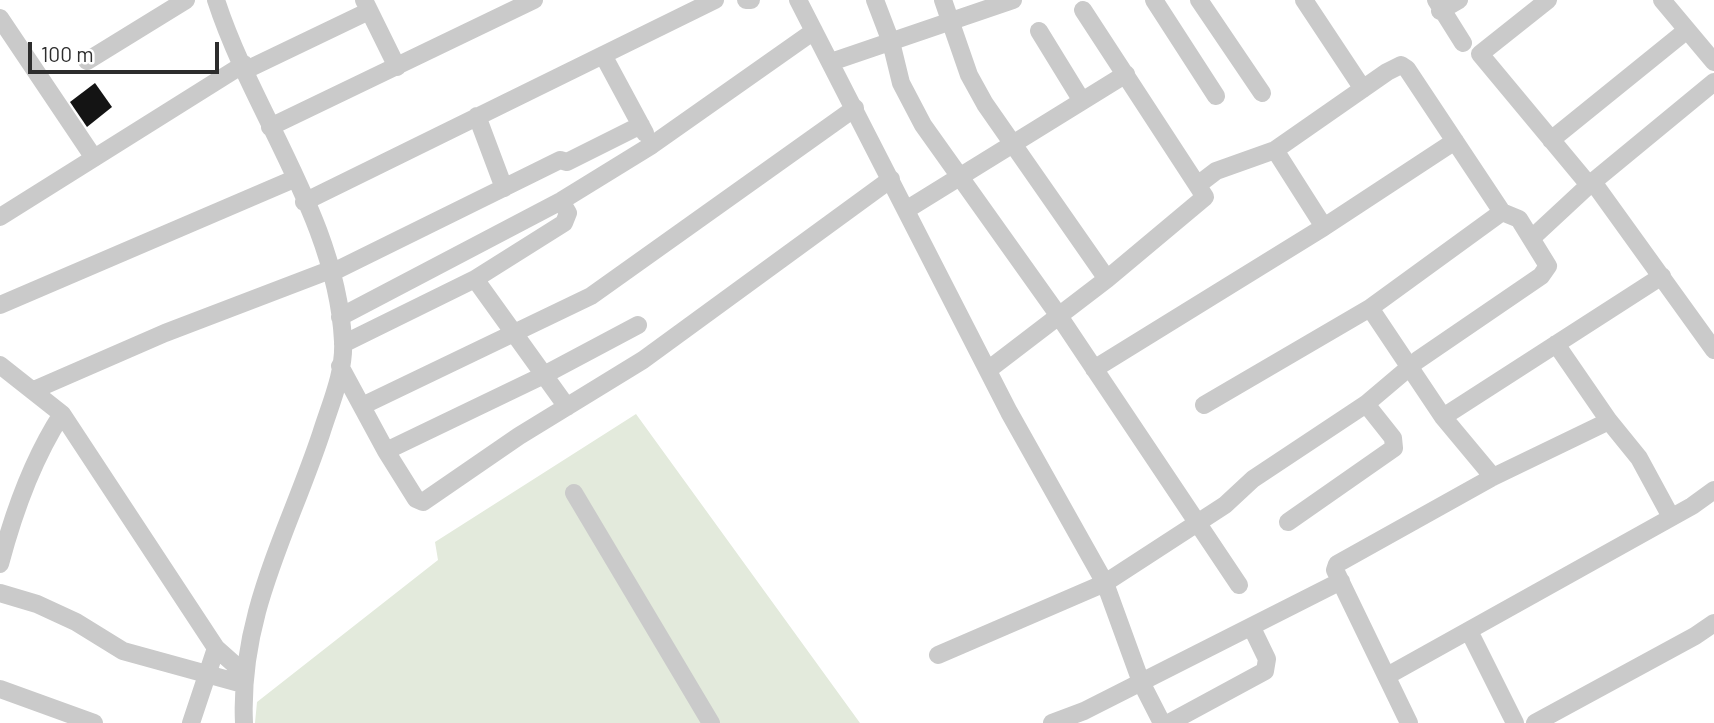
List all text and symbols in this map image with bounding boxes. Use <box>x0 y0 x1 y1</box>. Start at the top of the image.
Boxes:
scale bar <box>32 28 222 72</box>
text: 100 m <box>41 41 94 66</box>

